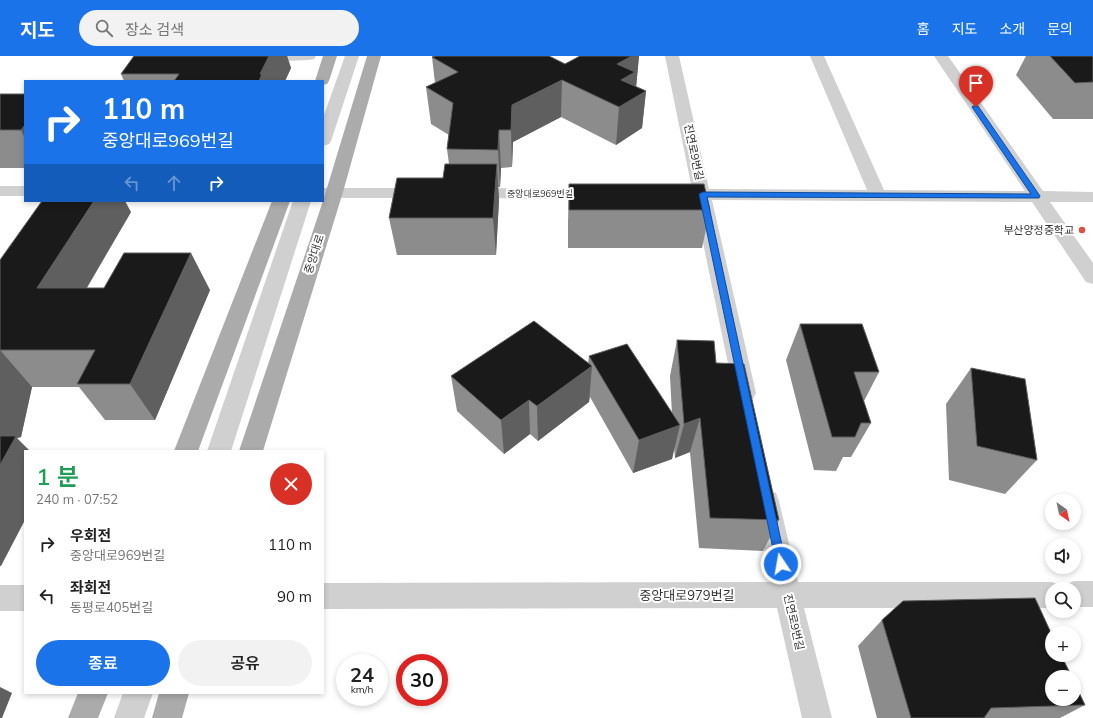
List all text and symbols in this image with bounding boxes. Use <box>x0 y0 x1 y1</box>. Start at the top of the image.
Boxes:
search box <box>79 10 359 46</box>
icon: search <box>93 17 115 39</box>
text: 지도 <box>20 18 55 42</box>
text: 장소 검색 <box>125 20 184 39</box>
text: 홈 <box>917 20 930 38</box>
text: 지도 <box>952 20 977 38</box>
text: 소개 <box>999 20 1025 38</box>
text: 문의 <box>1047 20 1073 38</box>
pin <box>959 66 993 107</box>
icon: arrive <box>965 72 987 94</box>
text: 110 m <box>102 91 185 126</box>
icon: right <box>36 96 88 148</box>
street label: 진연로9번길 <box>681 123 707 181</box>
text: 중앙대로969번길 <box>102 129 234 152</box>
icon: left <box>121 172 143 194</box>
icon: ahead <box>163 172 185 194</box>
icon: right <box>205 172 227 194</box>
street label: 중앙대로969번길 <box>507 188 573 199</box>
place label: 부산양정중학교 <box>1003 223 1074 237</box>
marker: 부산양정중학교 <box>1077 225 1087 235</box>
street label: 중앙대로 <box>301 233 327 275</box>
text: 1 분 <box>36 461 79 491</box>
button: close <box>270 463 312 505</box>
text: 240 m · 07:52 <box>36 491 118 507</box>
north arrow <box>1045 494 1081 530</box>
map controls <box>1045 494 1081 706</box>
text: 우회전 <box>70 526 111 545</box>
icon: right <box>36 533 58 555</box>
text: 110 m <box>268 535 312 554</box>
button: sound <box>1045 538 1081 574</box>
position arrow <box>760 543 802 585</box>
text: 중앙대로969번길 <box>70 547 165 563</box>
text: 좌회전 <box>70 578 111 597</box>
button: search <box>1045 582 1081 618</box>
icon: left <box>36 585 58 607</box>
text: 90 m <box>277 587 312 606</box>
street label: 중앙대로979번길 <box>639 587 735 603</box>
street label: 진연로9번길 <box>781 593 807 651</box>
text: 동평로405번길 <box>70 599 153 615</box>
button: + <box>1045 626 1081 662</box>
button: 종료 <box>36 640 170 686</box>
button: 공유 <box>178 640 312 686</box>
speed limit sign: 30 <box>396 654 448 706</box>
text: 24 <box>350 662 374 687</box>
button: − <box>1045 670 1081 706</box>
text: km/h <box>351 683 373 696</box>

